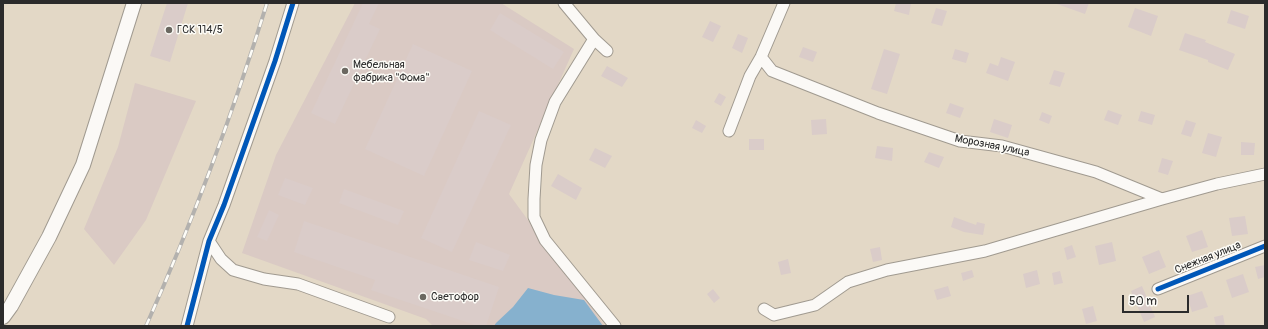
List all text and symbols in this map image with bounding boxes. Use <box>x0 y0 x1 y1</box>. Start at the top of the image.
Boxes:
place label: ГСК 114/5 <box>177 23 223 37</box>
marker: ГСК 114/5 <box>164 25 174 35</box>
place label: Мебельная фабрика "Фома" <box>353 58 430 84</box>
marker: Мебельная фабрика "Фома" <box>340 66 350 76</box>
street label: Морозная улица <box>954 132 1030 160</box>
street label: Снежная улица <box>1173 239 1243 277</box>
scale bar <box>1124 287 1191 313</box>
place label: Светофор <box>431 290 479 304</box>
marker: Светофор <box>418 292 428 302</box>
text: 50 m <box>1129 294 1157 309</box>

